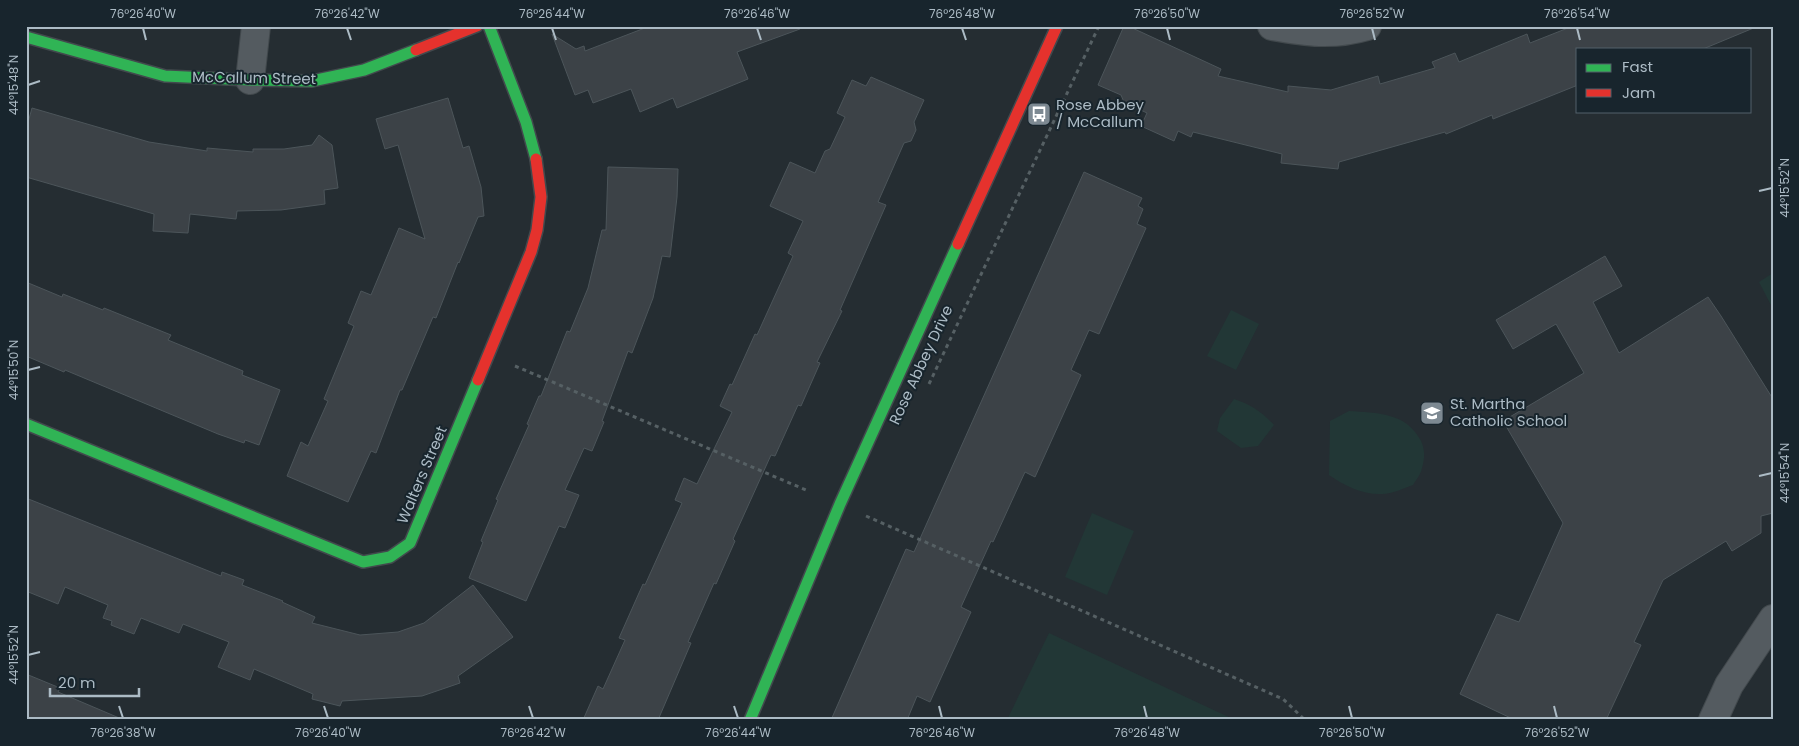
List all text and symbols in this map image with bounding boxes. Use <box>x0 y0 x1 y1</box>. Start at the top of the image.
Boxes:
text: 76°26'40"W <box>110 5 176 22</box>
text: 76°26'42"W <box>314 5 380 22</box>
text: 76°26'44"W <box>519 5 585 22</box>
text: 76°26'46"W <box>724 5 790 22</box>
text: 76°26'48"W <box>929 5 995 22</box>
text: 76°26'50"W <box>1134 5 1200 22</box>
text: 76°26'52"W <box>1339 5 1405 22</box>
text: 76°26'54"W <box>1544 5 1610 22</box>
legend <box>1576 48 1752 112</box>
text: 44°15'48"N <box>5 55 22 115</box>
text: Fast <box>1622 56 1653 77</box>
street label: McCallum Street <box>192 66 316 89</box>
text: Jam <box>1622 82 1656 103</box>
place label: Rose Abbey / McCallum <box>1056 94 1145 132</box>
bus stop icon: Rose Abbey / McCallum <box>1026 101 1052 127</box>
text: 44°15'52"N <box>1776 158 1793 218</box>
street label: Rose Abbey Drive <box>884 302 957 428</box>
text: 44°15'50"N <box>5 340 22 400</box>
place label: St. Martha Catholic School <box>1450 393 1567 431</box>
school or university icon: St. Martha Catholic School <box>1419 400 1445 426</box>
street label: Walters Street <box>391 423 452 527</box>
text: 44°15'54"N <box>1776 443 1793 503</box>
text: 44°15'52"N <box>5 625 22 685</box>
scale bar <box>50 666 139 698</box>
text: 20 m <box>58 672 96 693</box>
text: 76°26'38"W <box>90 724 156 741</box>
text: 76°26'40"W <box>295 724 361 741</box>
text: 76°26'42"W <box>500 724 566 741</box>
text: 76°26'44"W <box>705 724 771 741</box>
text: 76°26'46"W <box>909 724 975 741</box>
text: 76°26'48"W <box>1114 724 1180 741</box>
text: 76°26'50"W <box>1319 724 1385 741</box>
text: 76°26'52"W <box>1524 724 1590 741</box>

